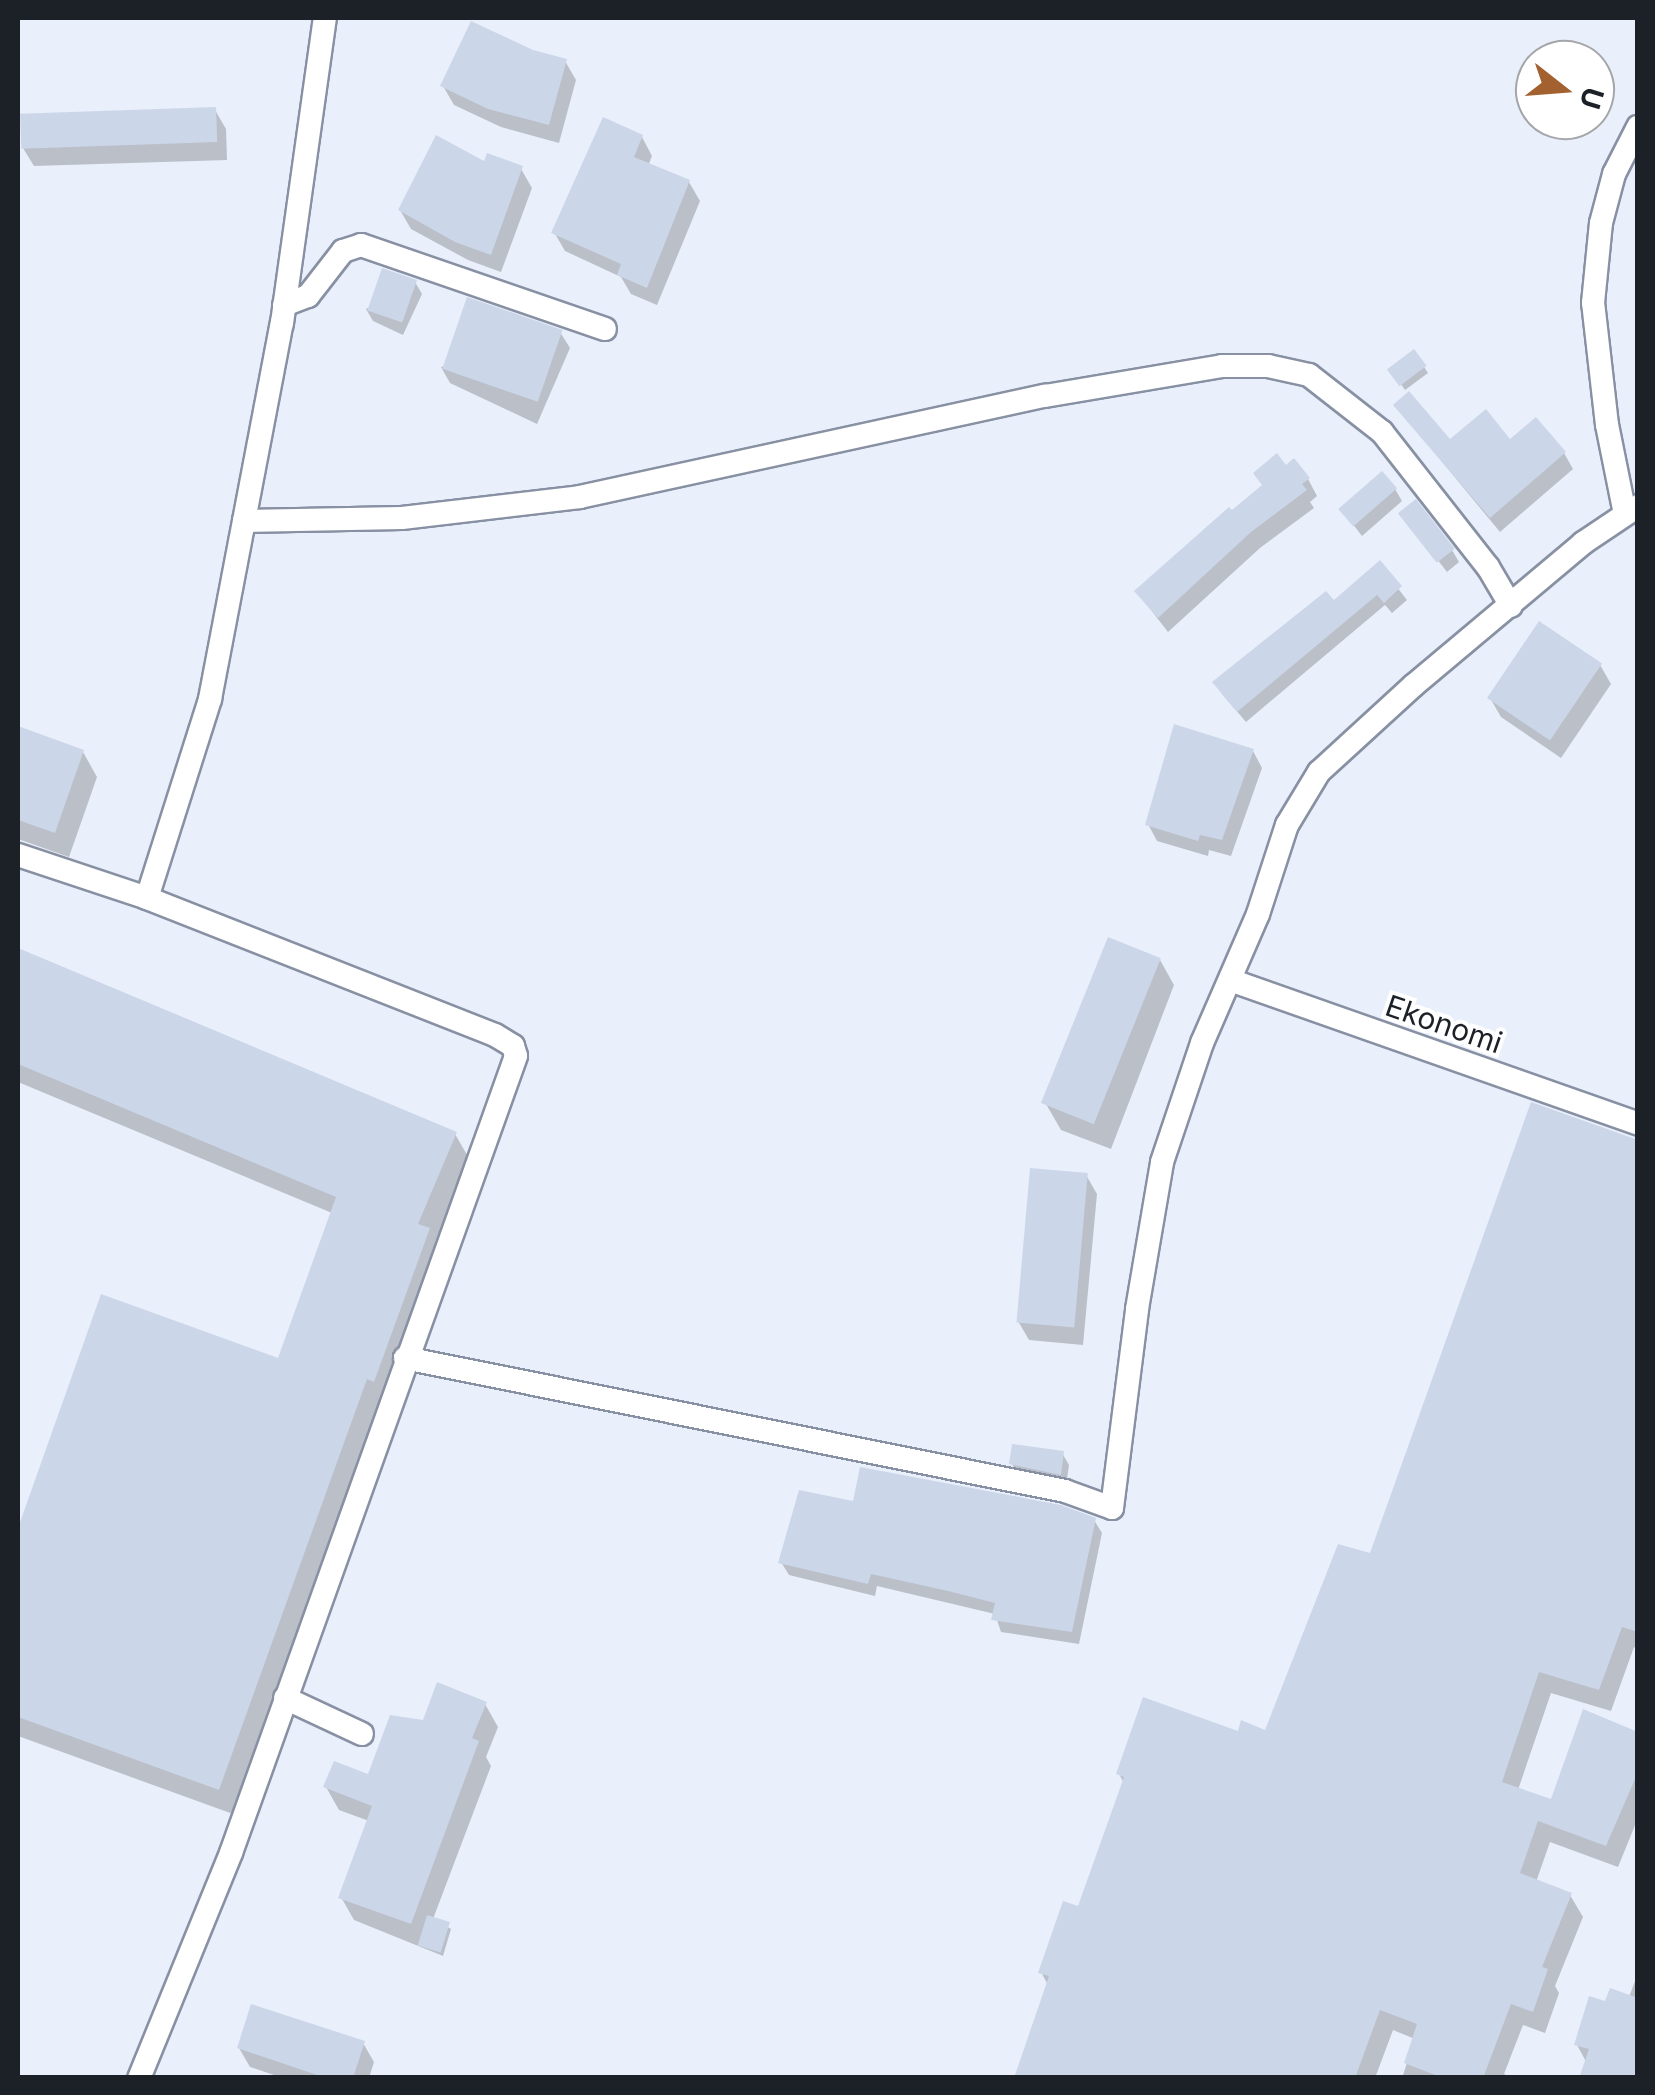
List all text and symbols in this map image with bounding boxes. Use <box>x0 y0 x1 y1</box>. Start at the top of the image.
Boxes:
north arrow <box>1515 40 1615 140</box>
text: U <box>1573 83 1611 113</box>
street label: Ekonomi <box>1381 987 1507 1061</box>

